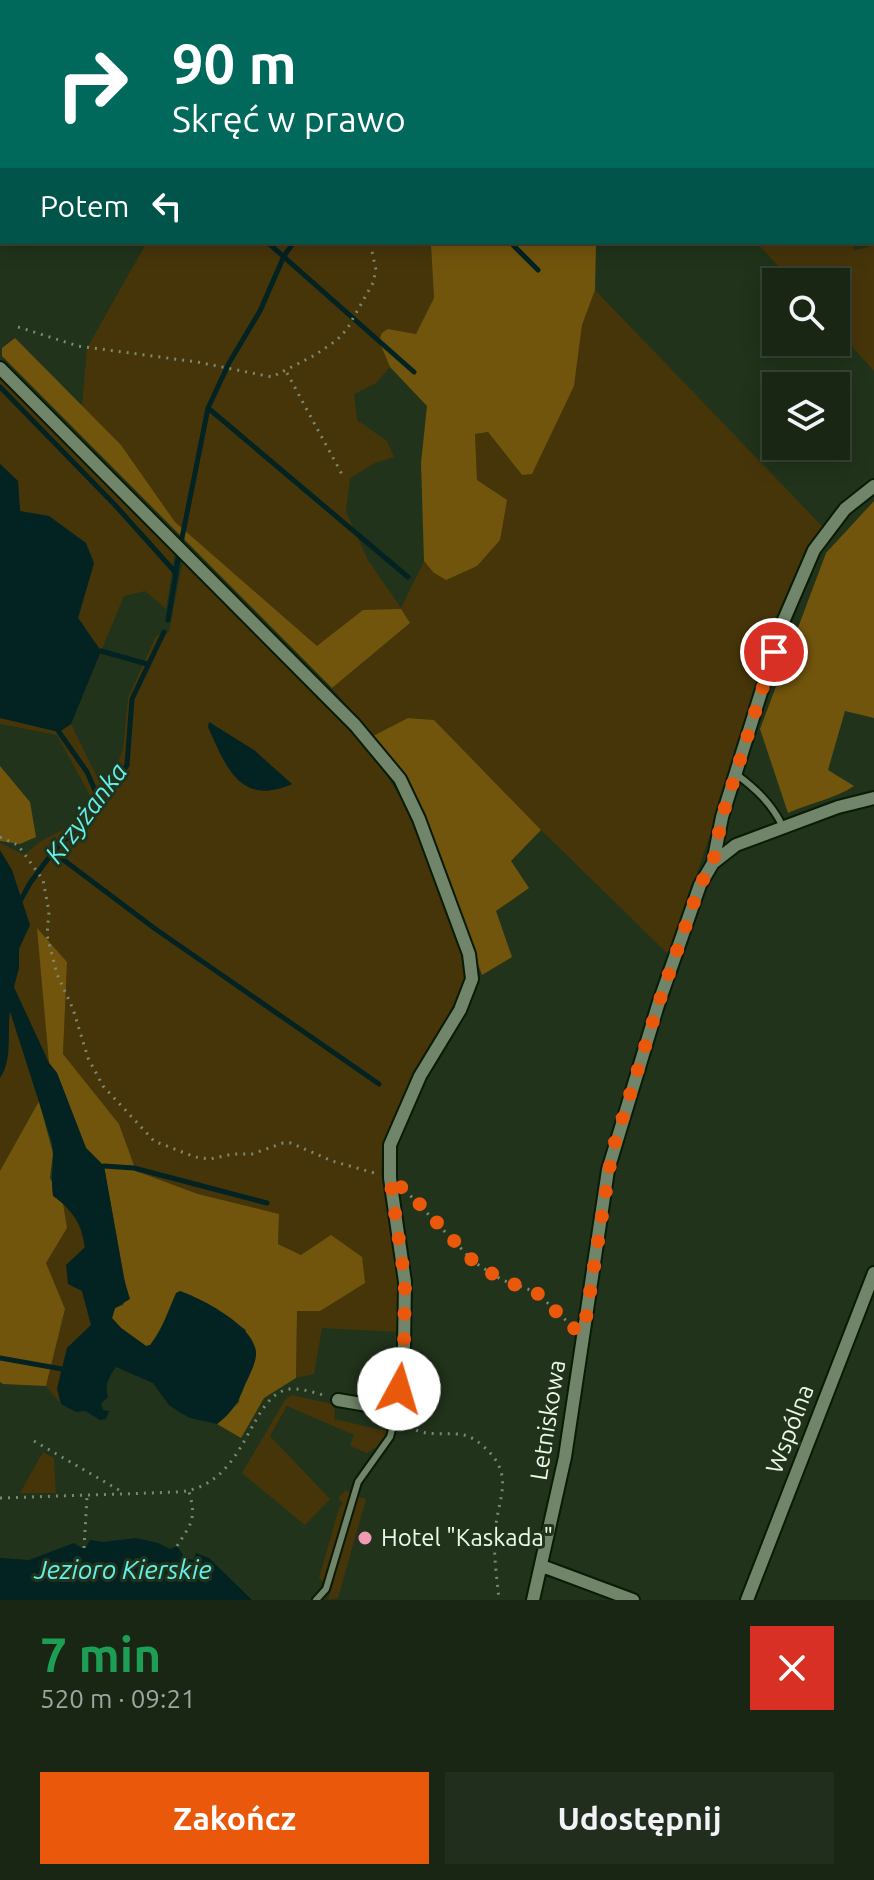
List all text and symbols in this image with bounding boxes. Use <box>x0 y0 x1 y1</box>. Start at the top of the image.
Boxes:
icon: right <box>40 32 144 136</box>
text: 90 m <box>172 32 297 95</box>
text: Skręć w prawo <box>172 98 406 139</box>
icon: left <box>145 184 189 228</box>
text: Potem <box>40 189 129 223</box>
map controls <box>762 268 850 460</box>
button: search <box>762 268 850 356</box>
button: layers <box>762 372 850 460</box>
pin <box>740 618 808 686</box>
icon: arrive <box>752 630 796 674</box>
water label: Krzyżanka <box>39 757 132 868</box>
position arrow <box>357 1347 441 1431</box>
street label: Letniskowa <box>525 1358 570 1482</box>
street label: Wspólna <box>760 1381 819 1477</box>
place label: Hotel "Kaskada" <box>381 1524 553 1551</box>
marker: Hotel "Kaskada" <box>356 1529 374 1547</box>
water label: Jezioro Kierskie <box>33 1555 211 1584</box>
button: close <box>750 1626 834 1710</box>
text: 7 min <box>40 1627 161 1681</box>
text: 520 m · 09:21 <box>40 1684 196 1713</box>
button: Zakończ <box>40 1772 429 1864</box>
button: Udostępnij <box>445 1772 834 1864</box>

